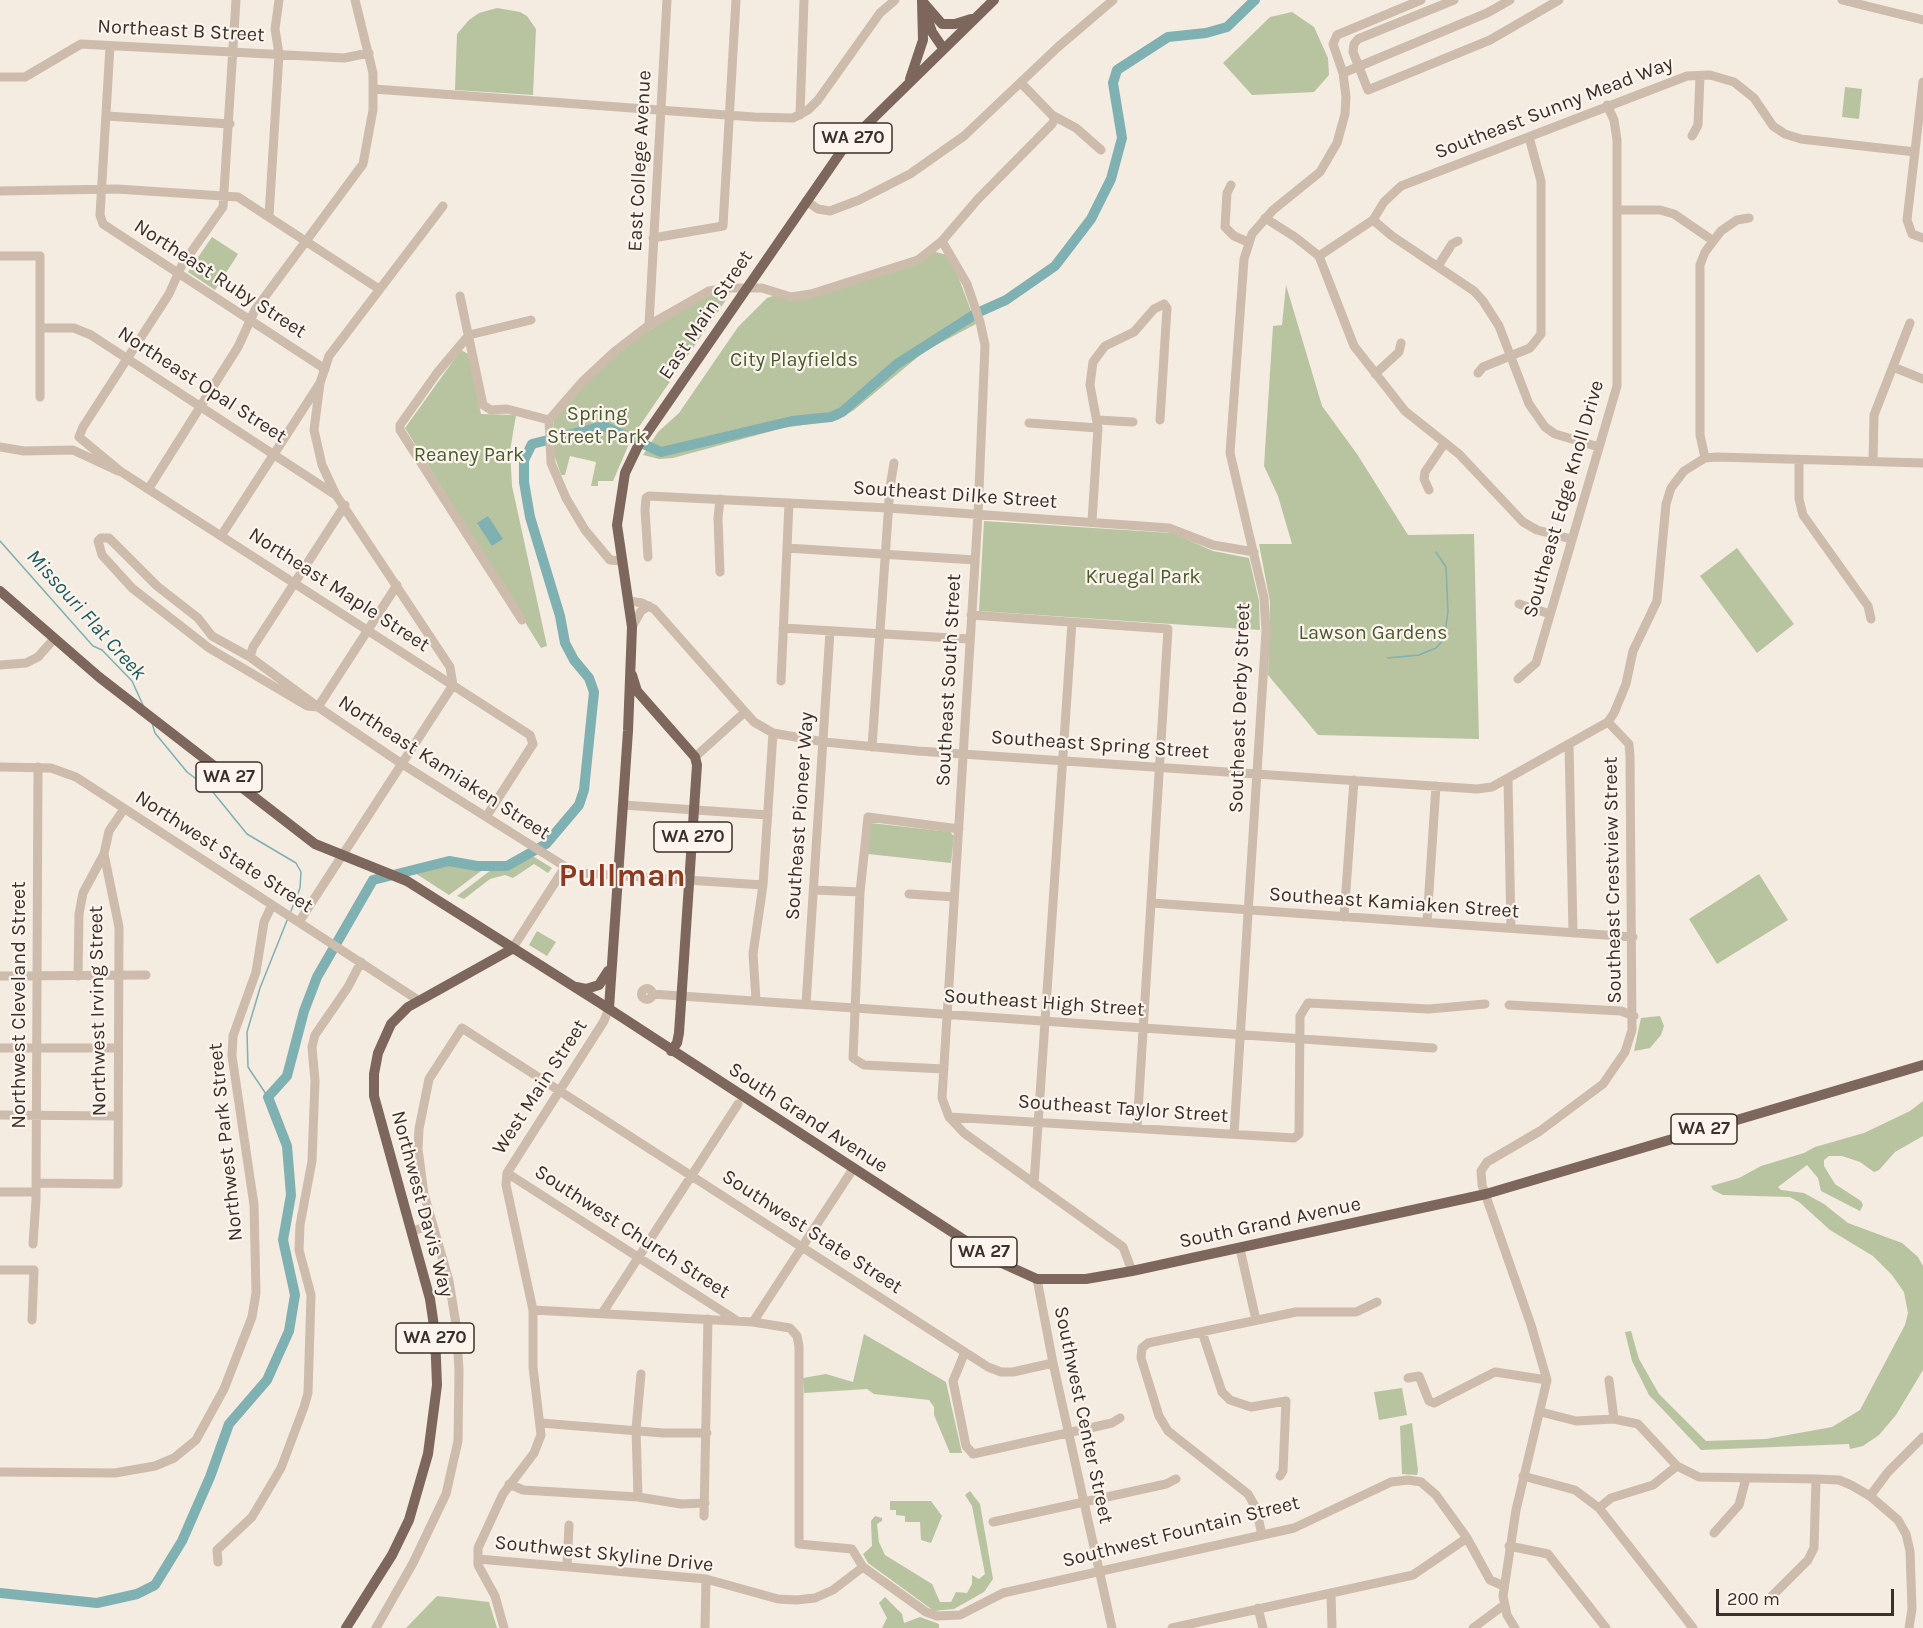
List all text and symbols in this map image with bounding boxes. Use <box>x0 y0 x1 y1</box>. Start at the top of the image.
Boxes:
street label: Northeast B Street <box>97 15 265 47</box>
street label: Southeast Sunny Mead Way <box>1431 51 1677 165</box>
street label: East College Avenue <box>623 70 657 252</box>
road number: WA 270 <box>814 123 892 153</box>
street label: Northeast Ruby Street <box>129 214 311 344</box>
street label: East Main Street <box>654 246 758 384</box>
street label: Northeast Opal Street <box>113 321 291 449</box>
park label: City Playfields <box>730 348 858 372</box>
street label: Southeast Edge Knoll Drive <box>1519 377 1609 621</box>
park label: Spring Street Park <box>547 402 647 449</box>
park label: Reaney Park <box>414 443 524 467</box>
street label: Southeast Dilke Street <box>852 476 1058 514</box>
street label: Northeast Maple Street <box>244 523 434 657</box>
water label: Missouri Flat Creek <box>21 545 151 685</box>
park label: Kruegal Park <box>1086 565 1200 589</box>
street label: Southeast South Street <box>931 573 967 787</box>
street label: Southeast Derby Street <box>1224 603 1256 813</box>
park label: Lawson Gardens <box>1299 621 1447 645</box>
street label: Northeast Kamiaken Street <box>334 691 554 845</box>
street label: Southeast Pioneer Way <box>781 711 819 921</box>
street label: Southeast Spring Street <box>990 725 1210 765</box>
street label: Southeast Crestview Street <box>1599 756 1627 1004</box>
road number: WA 27 <box>196 762 262 792</box>
street label: Northwest State Street <box>131 786 317 918</box>
road number: WA 270 <box>654 822 732 852</box>
district label: Pullman <box>558 858 686 896</box>
street label: Northwest Cleveland Street <box>7 881 31 1129</box>
street label: Southeast Kamiaken Street <box>1268 882 1520 924</box>
street label: Northwest Irving Street <box>84 905 112 1117</box>
street label: Southeast High Street <box>943 984 1145 1022</box>
street label: West Main Street <box>487 1015 593 1159</box>
street label: Northwest Park Street <box>204 1042 248 1242</box>
street label: South Grand Avenue <box>724 1058 892 1178</box>
street label: Southeast Taylor Street <box>1017 1090 1229 1128</box>
street label: Northwest Davis Way <box>386 1108 458 1300</box>
road number: WA 27 <box>1671 1114 1737 1144</box>
street label: Southwest Church Street <box>530 1160 734 1304</box>
street label: Southwest State Street <box>717 1165 907 1299</box>
street label: South Grand Avenue <box>1177 1192 1363 1254</box>
road number: WA 27 <box>951 1237 1017 1267</box>
street label: Southwest Center Street <box>1048 1304 1118 1526</box>
road number: WA 270 <box>396 1323 474 1353</box>
street label: Southwest Fountain Street <box>1060 1491 1302 1573</box>
street label: Southwest Skyline Drive <box>493 1531 715 1577</box>
scale bar <box>1719 1577 1898 1615</box>
text: 200 m <box>1727 1588 1780 1610</box>

